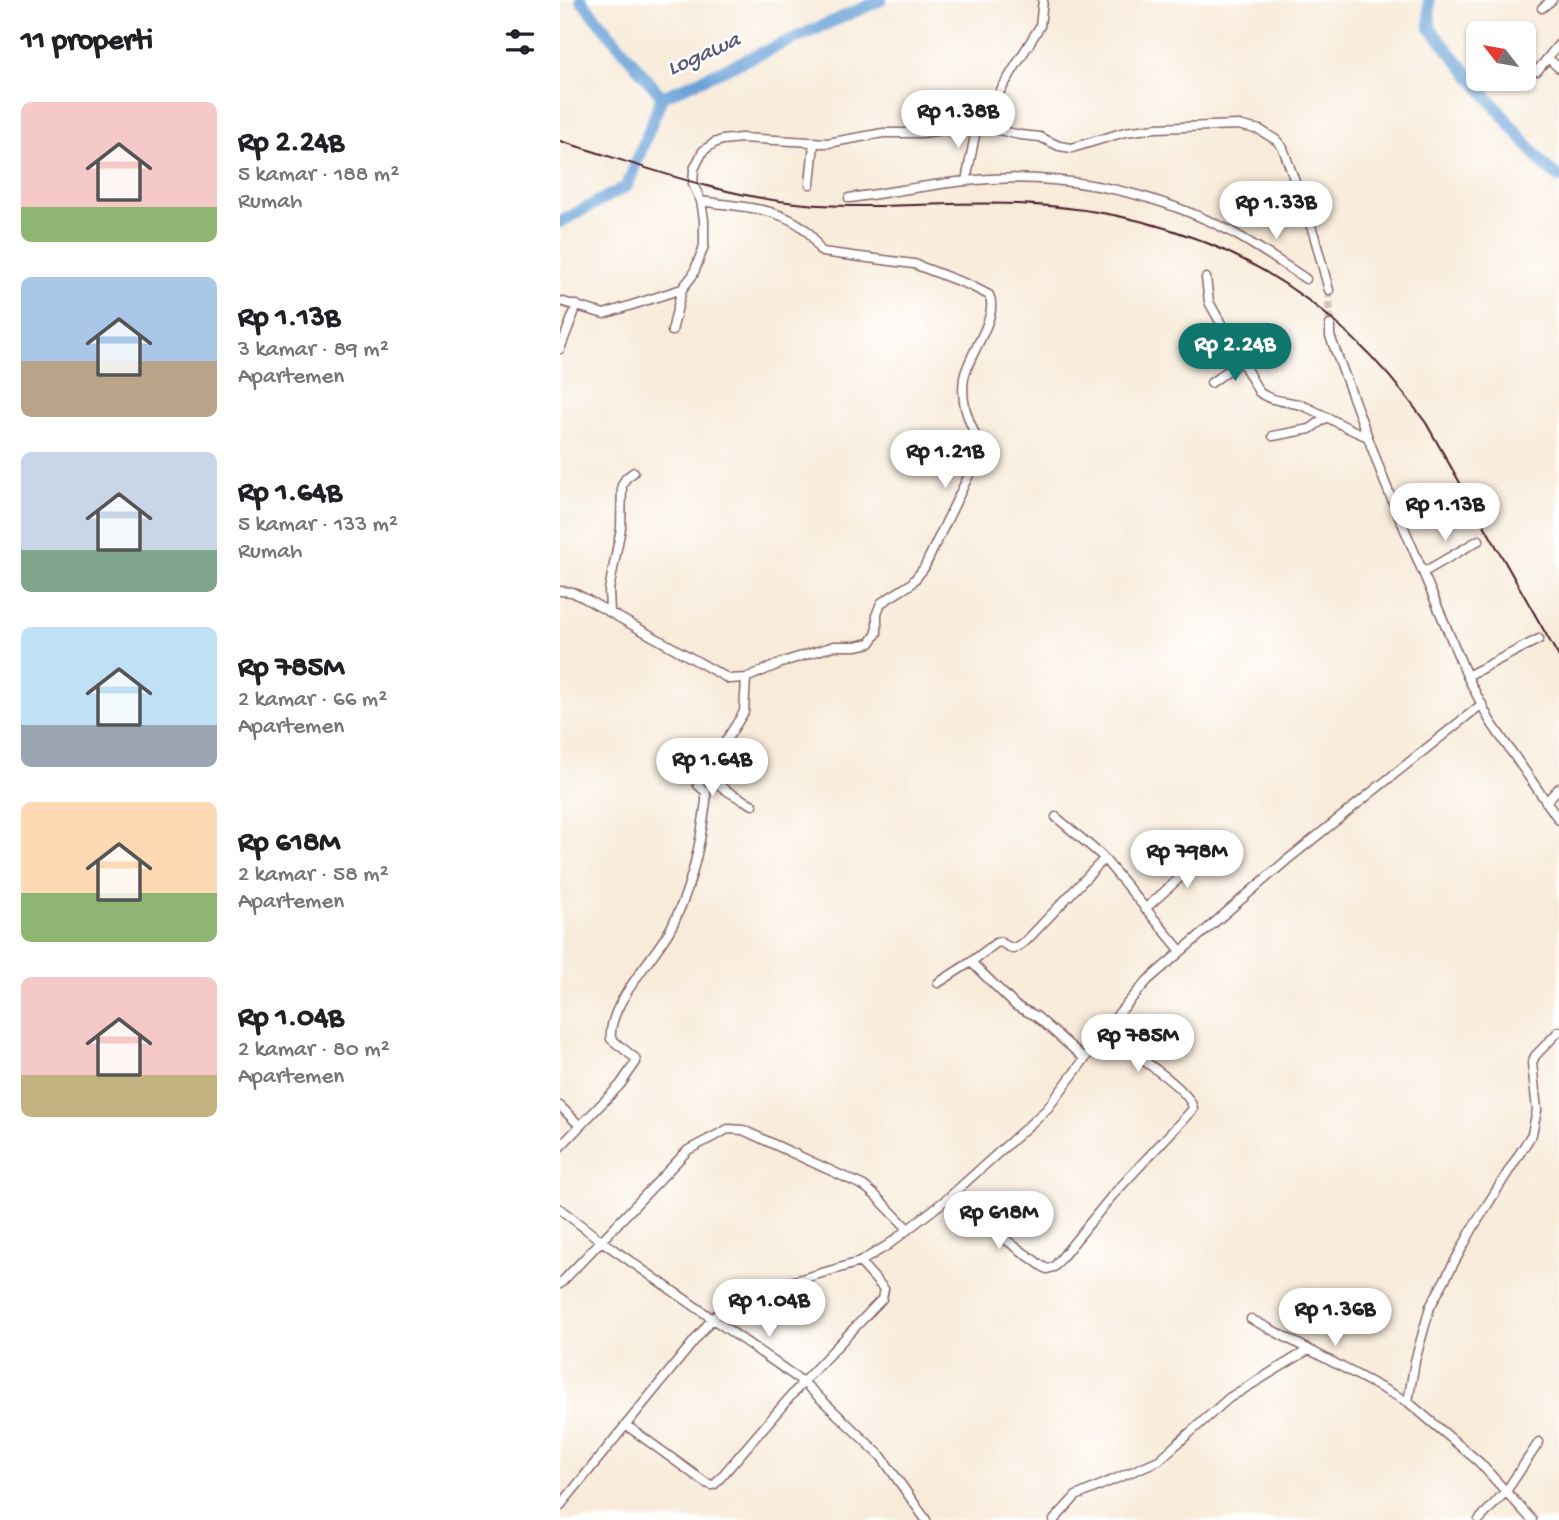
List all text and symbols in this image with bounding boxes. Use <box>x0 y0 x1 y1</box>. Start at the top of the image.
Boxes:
north arrow <box>1466 21 1536 91</box>
map controls <box>1466 21 1536 91</box>
icon: filters <box>501 23 539 61</box>
text: 11 properti <box>21 25 153 60</box>
water label: Logawa <box>663 27 746 83</box>
pin: Rp 1.38B <box>886 90 1030 150</box>
text: Rp 1.38B <box>917 99 999 126</box>
text: Rp 2.24B <box>238 127 344 162</box>
icon: home <box>77 130 161 214</box>
text: 5 kamar · 188 m² <box>238 162 399 189</box>
pin: Rp 1.33B <box>1204 182 1348 241</box>
text: Rumah <box>238 189 302 216</box>
text: Rp 1.33B <box>1236 190 1316 217</box>
text: Rp 1.13B <box>238 302 340 337</box>
icon: home <box>77 305 161 389</box>
pin: Rp 2.24B <box>1163 324 1307 383</box>
text: Rp 2.24B <box>1194 332 1276 359</box>
text: 3 kamar · 89 m² <box>238 337 389 364</box>
text: Apartemen <box>238 364 344 391</box>
pin: Rp 1.21B <box>873 430 1017 490</box>
text: Rp 1.21B <box>906 439 984 466</box>
text: Rp 1.64B <box>238 477 342 512</box>
icon: home <box>77 480 161 564</box>
pin: Rp 1.13B <box>1373 484 1517 543</box>
text: Rp 1.13B <box>1406 492 1484 519</box>
text: 5 kamar · 133 m² <box>238 512 398 539</box>
text: Rumah <box>238 539 302 566</box>
text: Rp 785M <box>238 652 344 687</box>
icon: home <box>77 655 161 739</box>
text: 2 kamar · 66 m² <box>238 687 387 714</box>
text: Apartemen <box>238 714 344 741</box>
pin: Rp 1.64B <box>640 738 784 798</box>
text: Rp 1.64B <box>672 747 752 774</box>
text: Rp 618M <box>238 827 340 862</box>
icon: home <box>77 830 161 914</box>
pin: Rp 798M <box>1122 830 1252 890</box>
text: Rp 798M <box>1147 839 1227 866</box>
text: 2 kamar · 58 m² <box>238 862 389 889</box>
text: Apartemen <box>238 889 344 916</box>
text: Rp 1.04B <box>238 1002 344 1037</box>
icon: home <box>77 1005 161 1089</box>
pin: Rp 785M <box>1073 1014 1203 1074</box>
text: Rp 785M <box>1097 1023 1179 1050</box>
text: 2 kamar · 80 m² <box>238 1037 390 1064</box>
text: Apartemen <box>238 1064 344 1091</box>
pin: Rp 618M <box>934 1192 1064 1251</box>
text: Rp 618M <box>960 1200 1038 1227</box>
pin: Rp 1.04B <box>697 1280 841 1339</box>
text: Rp 1.04B <box>728 1288 810 1315</box>
pin: Rp 1.36B <box>1263 1288 1407 1348</box>
text: Rp 1.36B <box>1295 1297 1375 1324</box>

